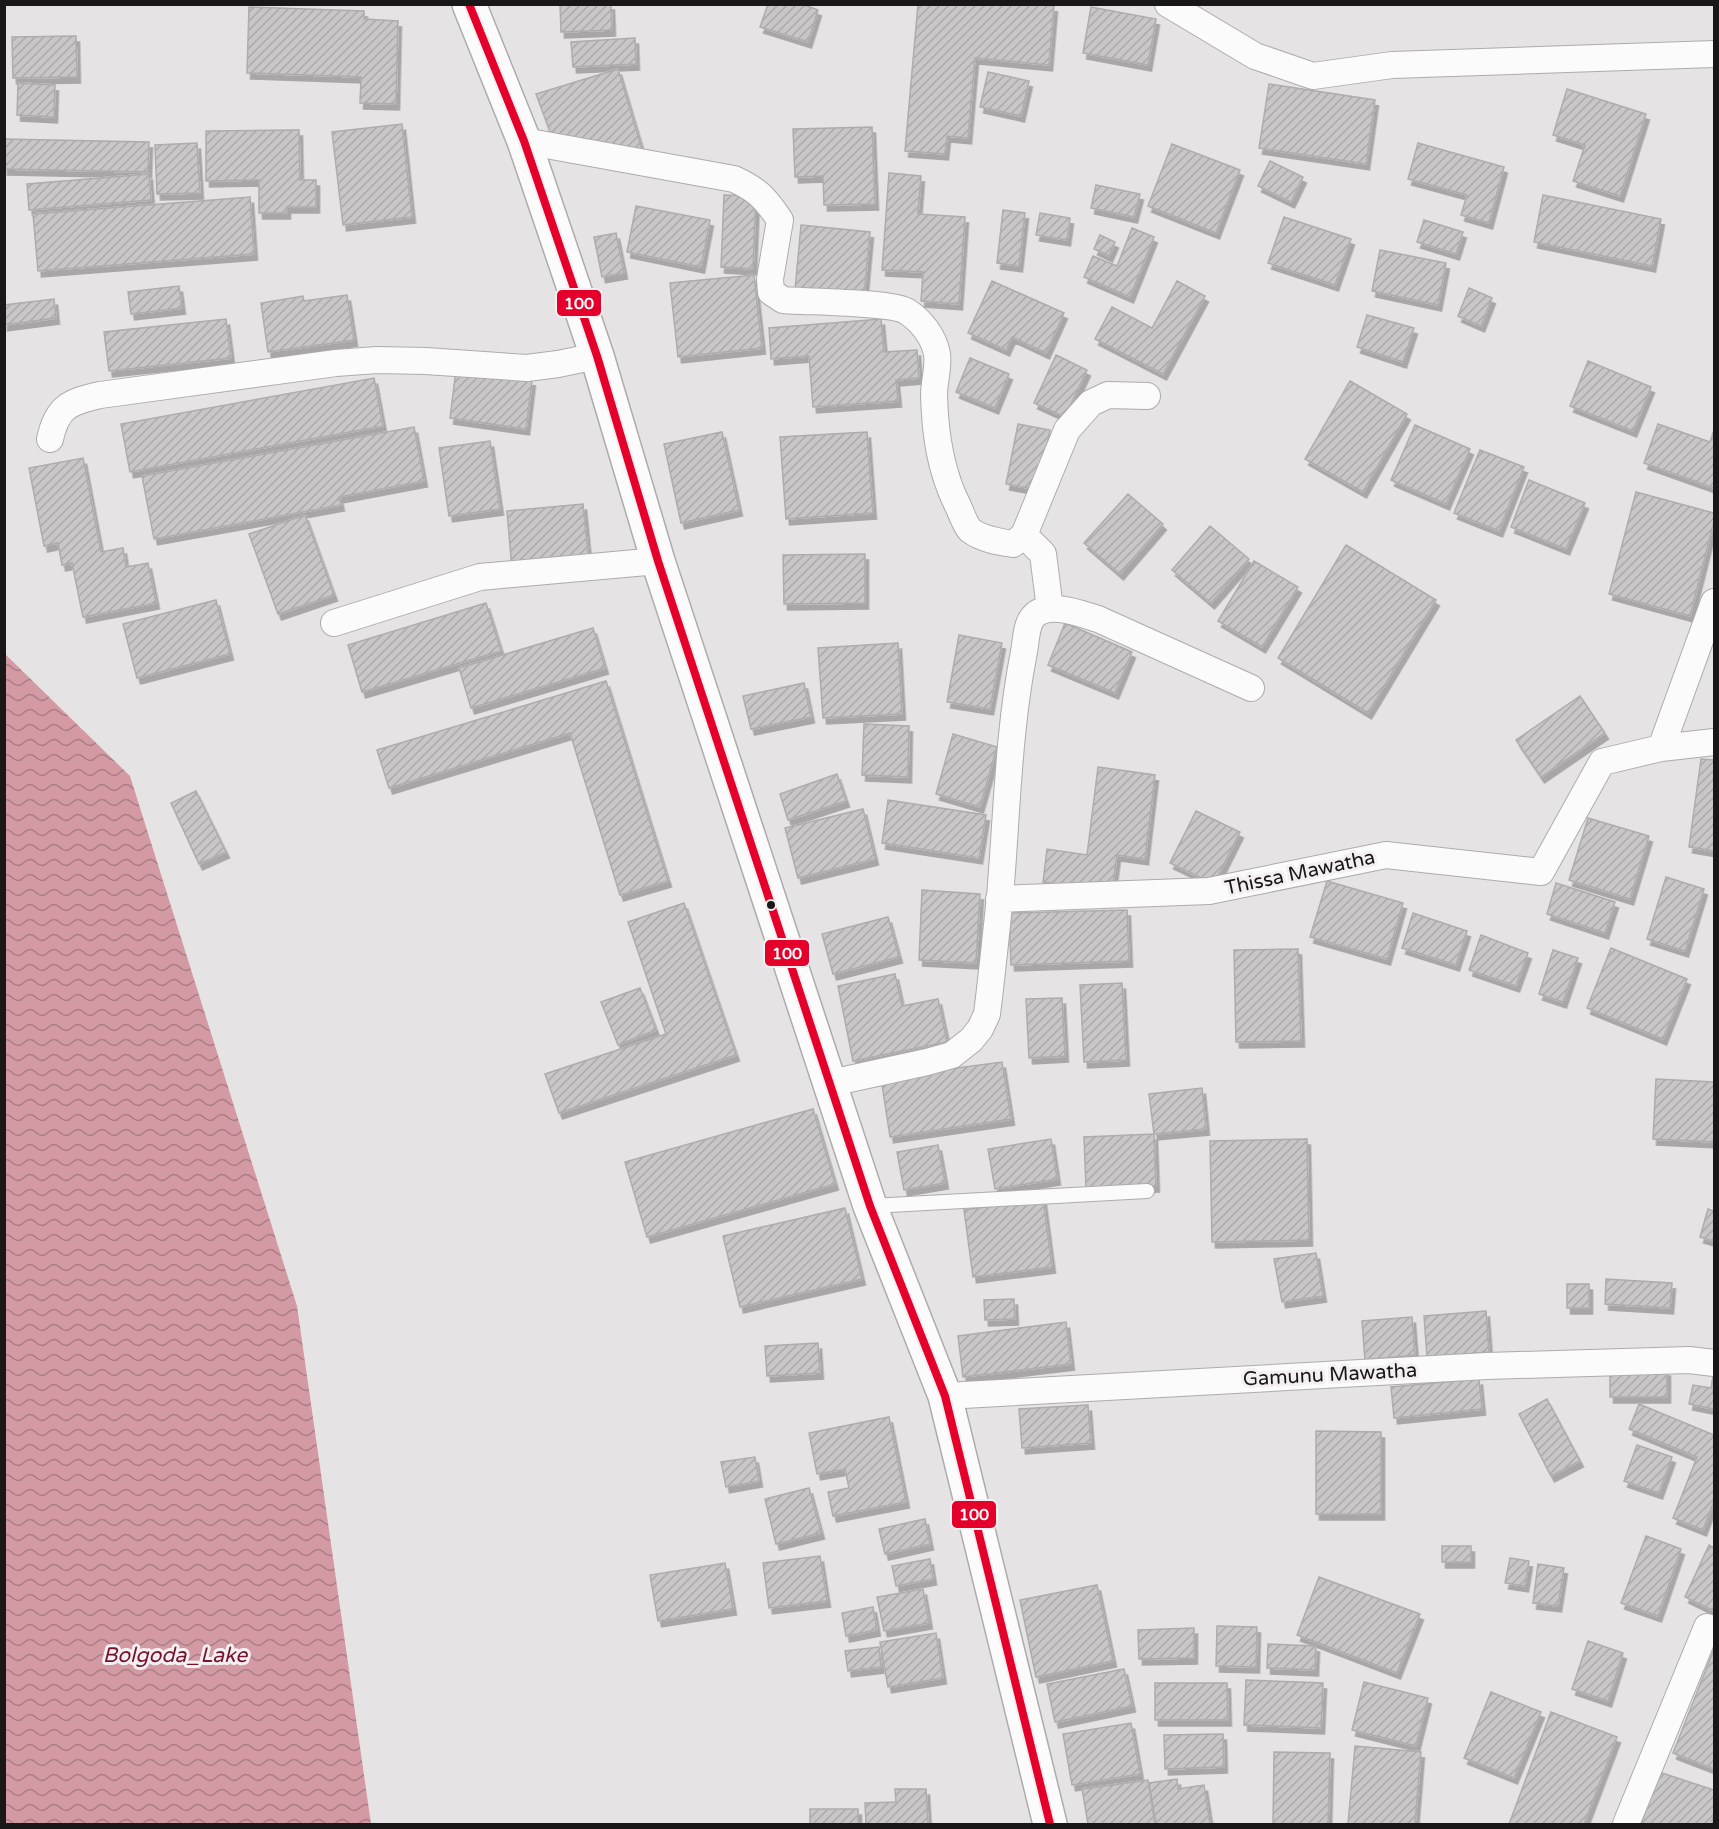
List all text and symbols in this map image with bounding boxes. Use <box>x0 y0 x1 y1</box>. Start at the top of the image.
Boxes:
line badge: 100 <box>556 289 602 317</box>
text: 100 <box>564 294 594 314</box>
street label: Thissa Mawatha <box>1223 845 1377 901</box>
unlabelled marker <box>765 899 777 911</box>
line badge: 100 <box>764 939 810 967</box>
text: 100 <box>772 944 802 964</box>
street label: Gamunu Mawatha <box>1242 1358 1418 1392</box>
line badge: 100 <box>951 1500 997 1529</box>
text: 100 <box>959 1505 989 1525</box>
water label: Bolgoda_Lake <box>103 1643 248 1668</box>

